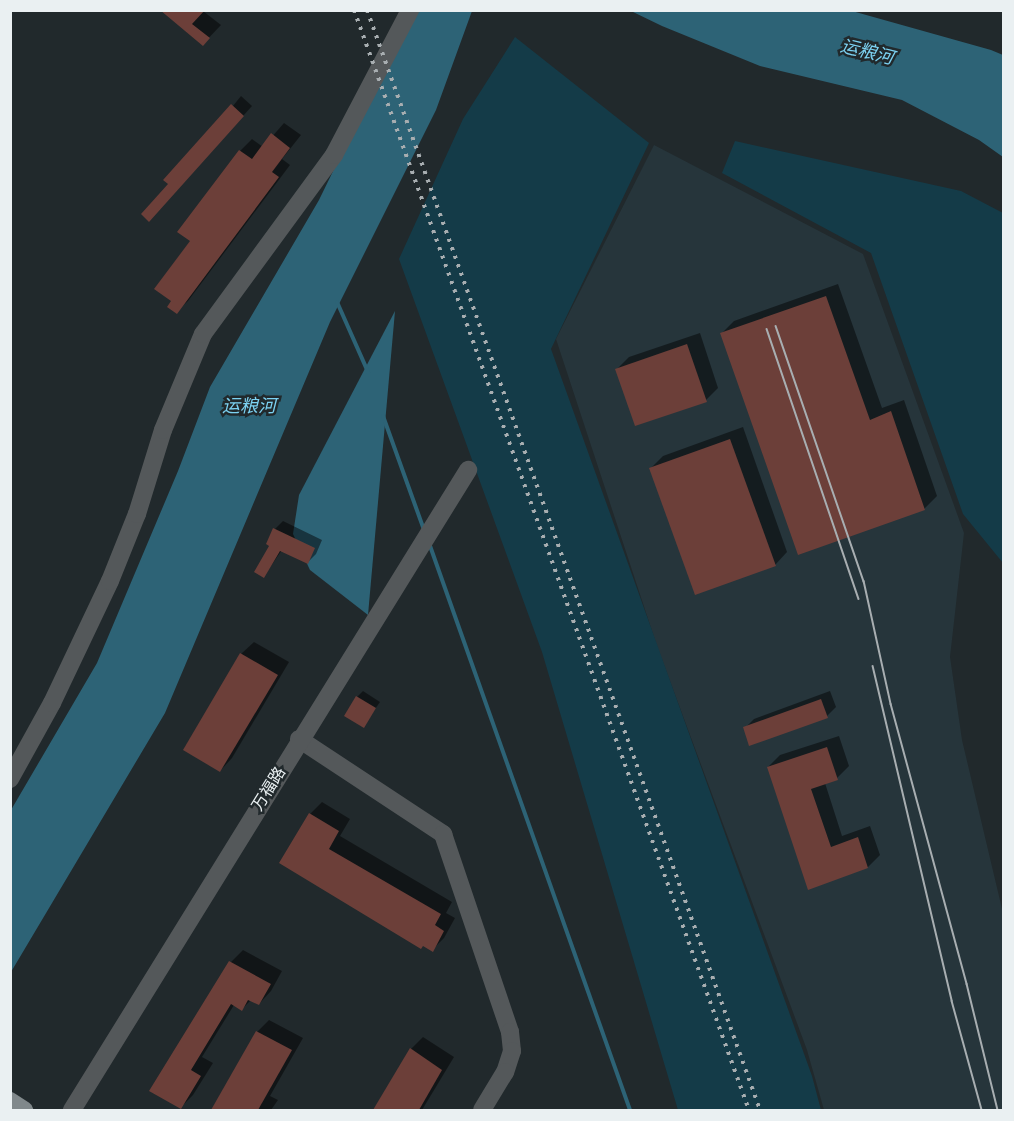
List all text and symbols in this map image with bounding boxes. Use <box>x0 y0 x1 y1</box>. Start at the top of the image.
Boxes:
water label: 运粮河 <box>838 35 896 69</box>
water label: 运粮河 <box>222 395 276 417</box>
street label: 万福路 <box>248 764 290 814</box>

